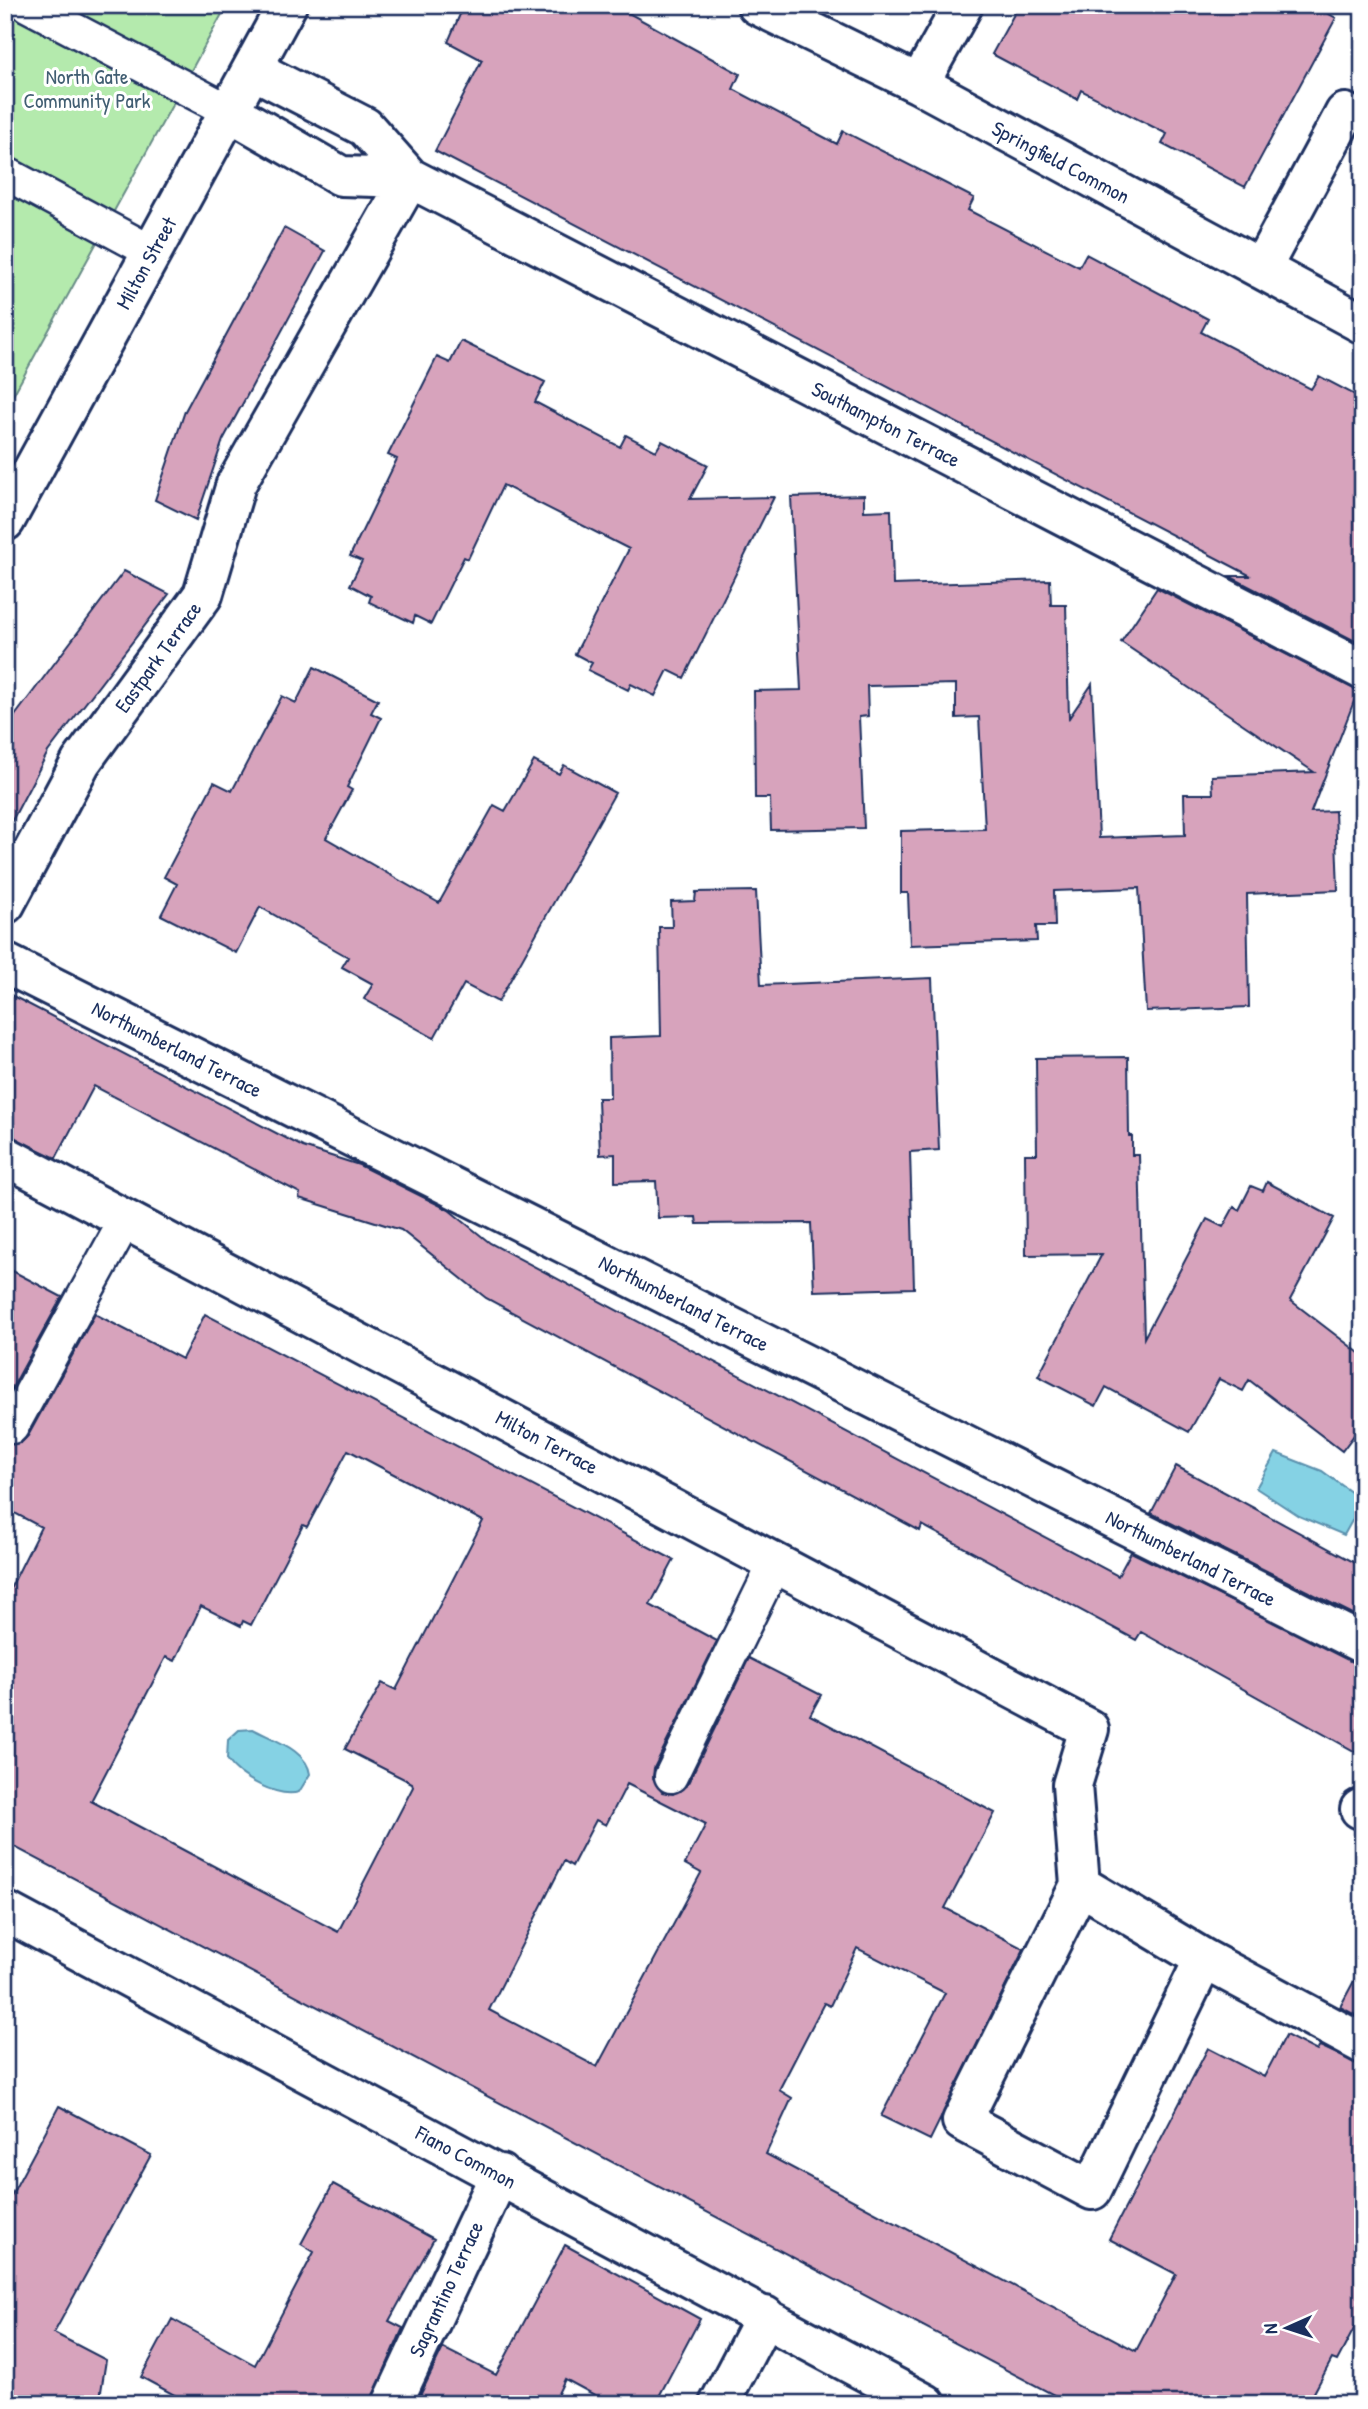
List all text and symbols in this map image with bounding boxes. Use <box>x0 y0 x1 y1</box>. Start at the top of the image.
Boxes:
park label: North Gate Community Park <box>23 62 151 115</box>
street label: Springfield Common <box>987 113 1135 211</box>
street label: Milton Street <box>109 211 184 314</box>
street label: Southampton Terrace <box>807 374 965 474</box>
street label: Eastpark Terrace <box>108 596 208 718</box>
street label: Northumberland Terrace <box>87 994 267 1104</box>
street label: Northumberland Terrace <box>594 1248 774 1358</box>
street label: Milton Terrace <box>491 1403 603 1481</box>
street label: Northumberland Terrace <box>1101 1503 1281 1613</box>
street label: Fiano Common <box>410 2118 521 2196</box>
street label: Sagrantino Terrace <box>402 2216 490 2362</box>
north arrow <box>1252 2294 1322 2364</box>
text: N <box>1257 2323 1283 2335</box>

